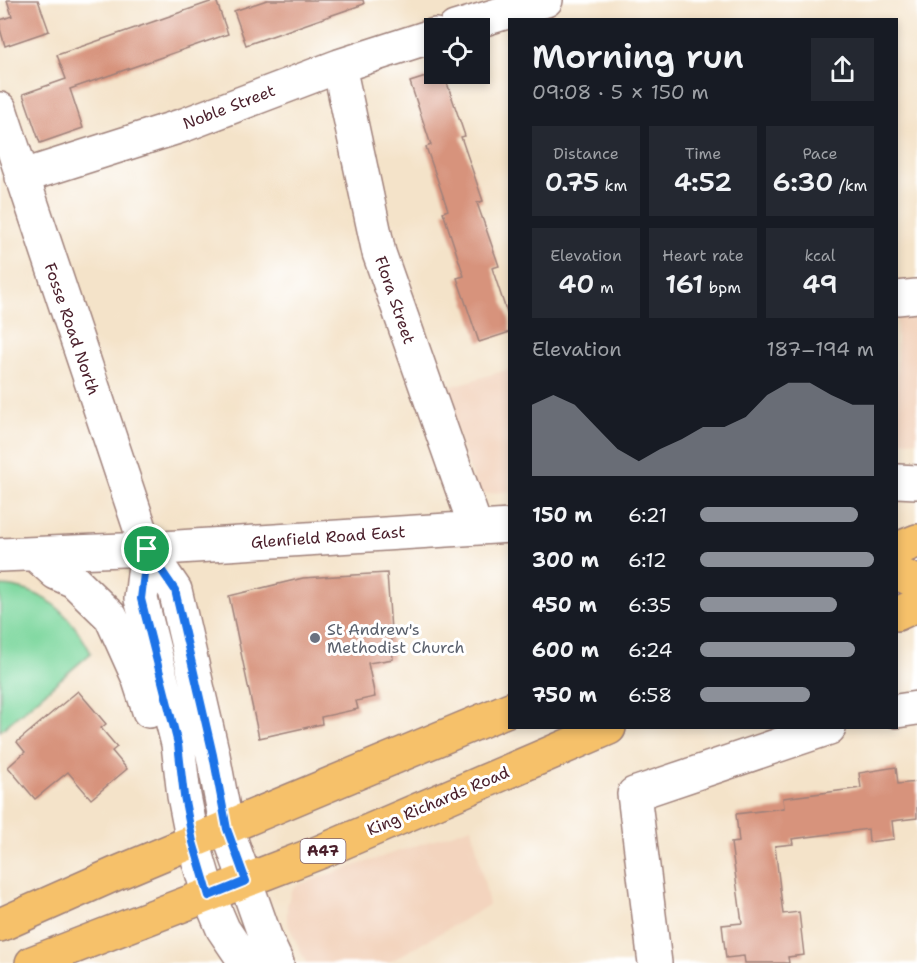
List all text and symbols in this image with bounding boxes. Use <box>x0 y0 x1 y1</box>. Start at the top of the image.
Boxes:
map controls <box>424 18 490 84</box>
button: locate <box>424 18 490 84</box>
text: Morning run <box>532 34 744 79</box>
button: share <box>811 38 874 101</box>
text: 09:08 · 5 × 150 m <box>532 79 709 105</box>
street label: Noble Street <box>180 80 278 134</box>
text: Distance <box>553 143 619 164</box>
text: Time <box>685 143 721 164</box>
text: Pace <box>802 143 838 164</box>
text: 0.75 <box>545 164 599 199</box>
text: 4:52 <box>674 164 732 199</box>
text: 6:30 <box>773 164 833 199</box>
text: km <box>599 175 627 196</box>
text: /km <box>833 175 867 196</box>
text: Elevation <box>550 245 622 266</box>
text: Heart rate <box>662 245 744 266</box>
text: kcal <box>804 245 836 266</box>
street label: Flora Street <box>370 253 420 347</box>
street label: Fosse Road North <box>40 260 104 398</box>
text: 40 <box>558 266 595 301</box>
text: 161 <box>665 266 703 301</box>
text: 49 <box>802 266 838 301</box>
text: m <box>595 277 614 298</box>
text: bpm <box>703 277 741 298</box>
text: Elevation <box>532 336 622 362</box>
text: 187–194 m <box>766 336 874 362</box>
text: 150 m <box>532 502 593 528</box>
text: 6:21 <box>628 502 667 528</box>
street label: Glenfield Road East <box>250 521 406 553</box>
pin <box>121 523 172 574</box>
icon: arrive <box>130 532 163 565</box>
text: 300 m <box>532 547 599 573</box>
text: 6:12 <box>628 547 667 573</box>
text: 450 m <box>532 592 597 618</box>
text: 6:35 <box>628 592 671 618</box>
place label: St Andrew's Methodist Church <box>327 619 465 658</box>
marker: St Andrew's Methodist Church <box>308 631 322 645</box>
text: 600 m <box>532 637 599 663</box>
text: 6:24 <box>628 637 672 663</box>
text: 750 m <box>532 682 597 708</box>
text: 6:58 <box>628 682 672 708</box>
street label: King Richards Road <box>364 762 512 840</box>
road number: A47 <box>300 839 346 863</box>

